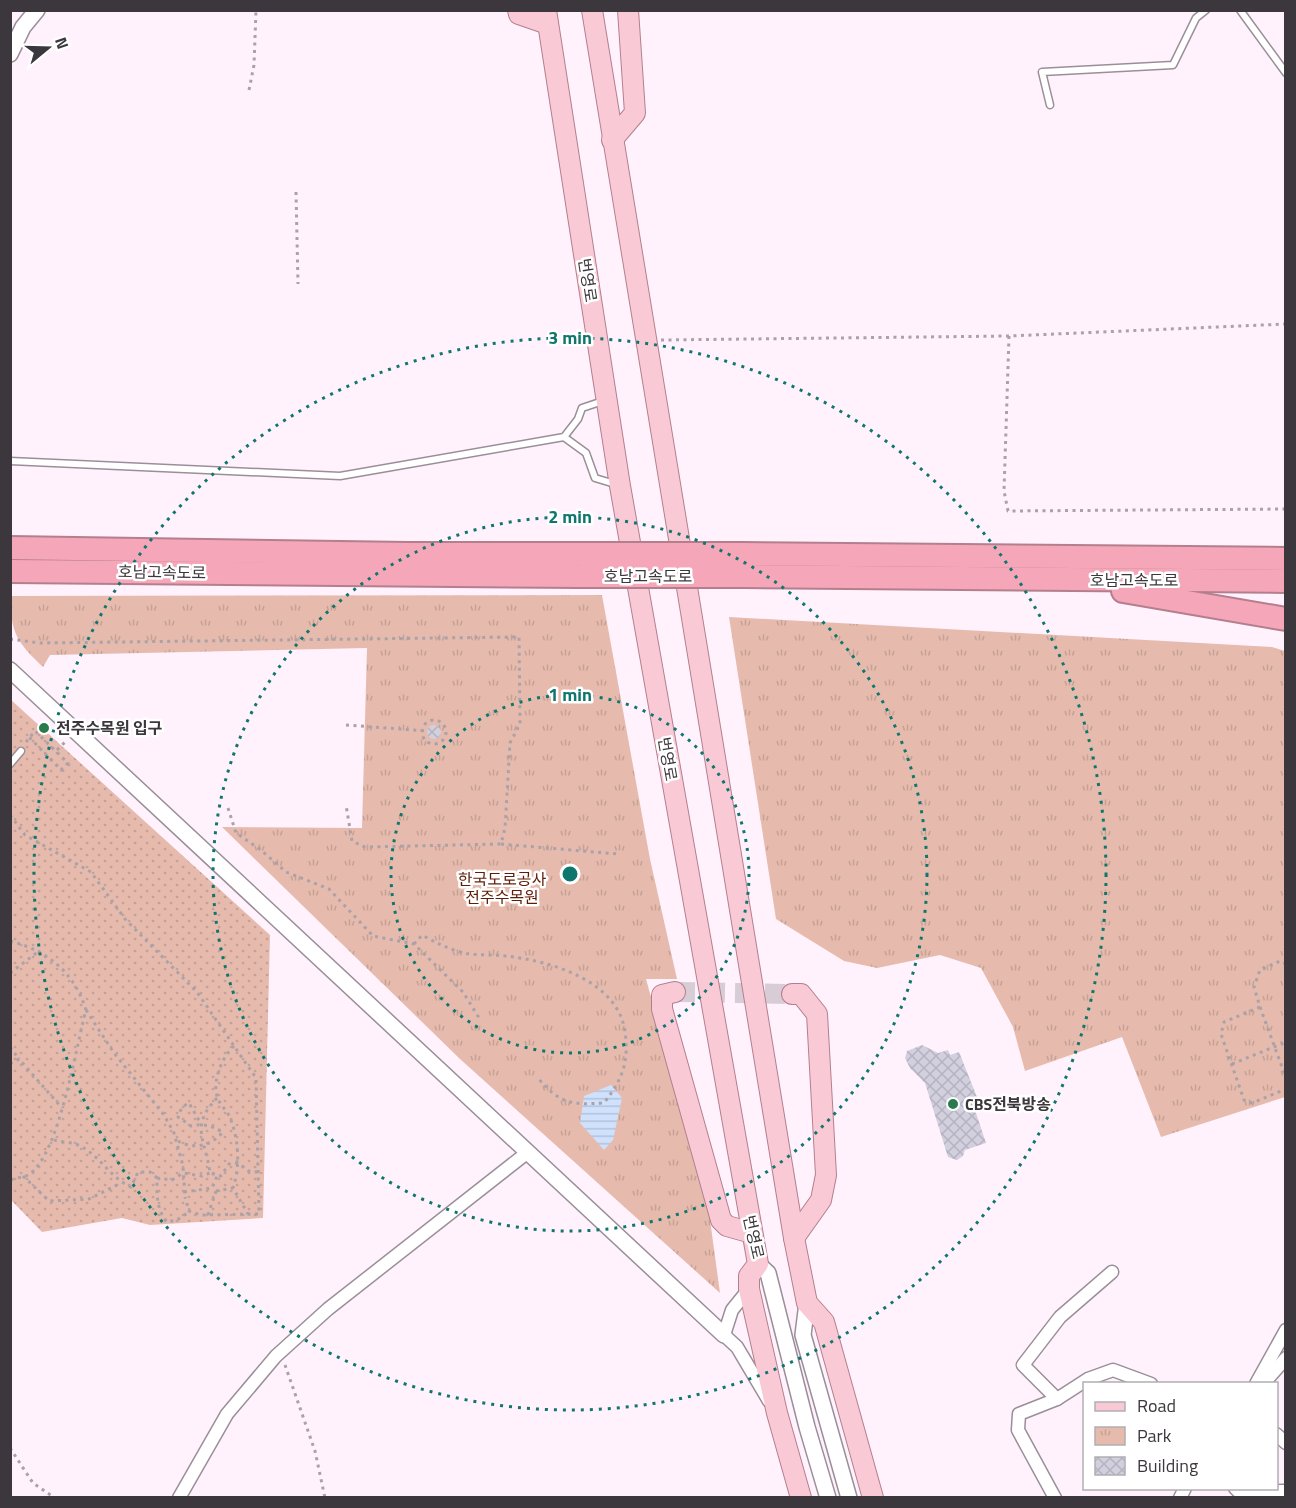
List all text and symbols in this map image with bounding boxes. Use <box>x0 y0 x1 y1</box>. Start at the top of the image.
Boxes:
north arrow <box>18 18 78 78</box>
text: N <box>49 34 75 52</box>
street label: 번영로 <box>573 256 603 304</box>
text: 3 min <box>548 324 592 351</box>
text: 2 min <box>548 503 592 530</box>
street label: 호남고속도로 <box>118 559 207 585</box>
street label: 호남고속도로 <box>604 564 692 588</box>
street label: 호남고속도로 <box>1090 568 1178 592</box>
text: 1 min <box>548 681 592 708</box>
place label: 전주수목원 입구 <box>56 716 163 740</box>
marker: 전주수목원 입구 <box>37 721 51 735</box>
street label: 번영로 <box>652 735 684 783</box>
centre of rings <box>560 864 580 884</box>
park label: 한국도로공사 전주수목원 <box>458 867 546 909</box>
place label: CBS전북방송 <box>965 1092 1051 1116</box>
marker: CBS전북방송 <box>946 1097 960 1111</box>
street label: 번영로 <box>737 1213 771 1261</box>
legend <box>1083 1382 1278 1490</box>
text: Road <box>1137 1392 1176 1419</box>
text: Park <box>1137 1422 1172 1449</box>
text: Building <box>1137 1452 1198 1479</box>

